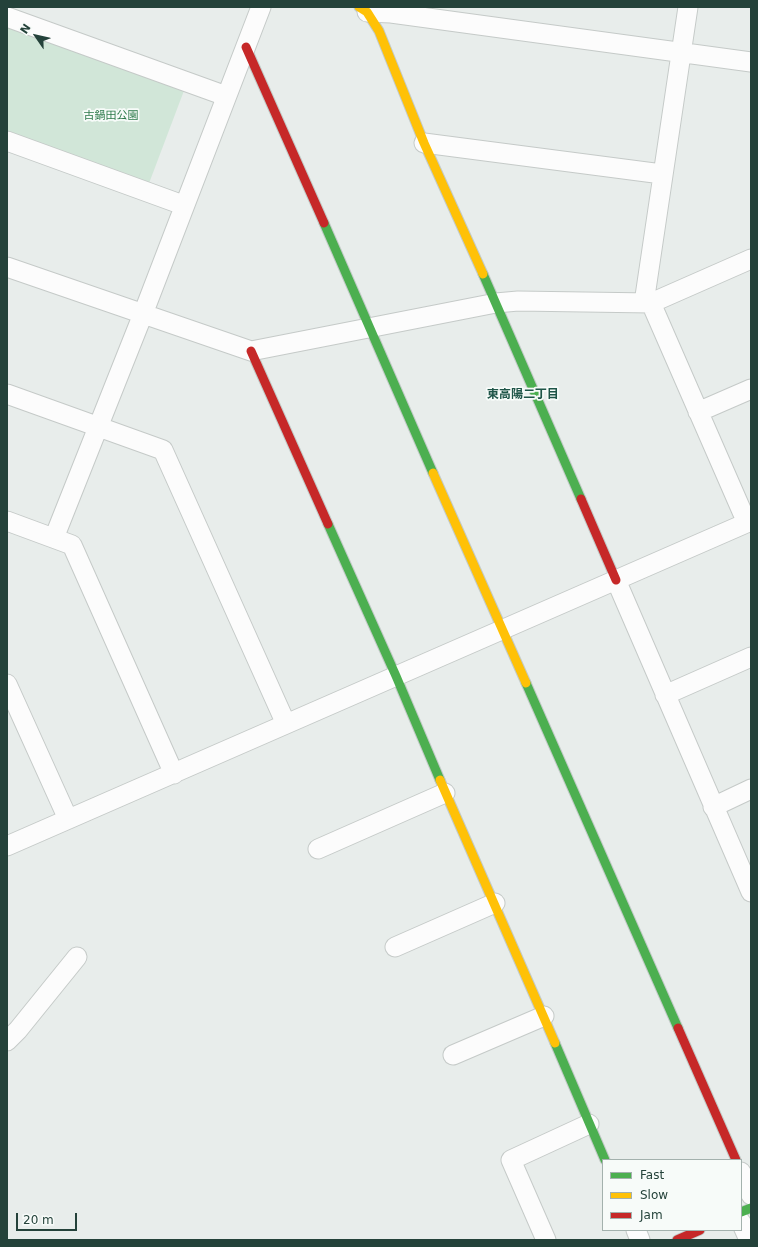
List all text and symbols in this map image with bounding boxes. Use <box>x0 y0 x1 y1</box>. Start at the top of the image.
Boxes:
north arrow <box>16 16 56 56</box>
text: N <box>18 22 34 36</box>
park label: 古鍋田公園 <box>84 109 138 123</box>
district label: 東高陽二丁目 <box>487 388 559 402</box>
legend <box>602 1159 742 1231</box>
text: Fast <box>640 1168 664 1182</box>
text: Slow <box>640 1188 668 1202</box>
scale bar <box>18 1205 79 1231</box>
text: Jam <box>640 1208 663 1222</box>
text: 20 m <box>23 1213 54 1227</box>

